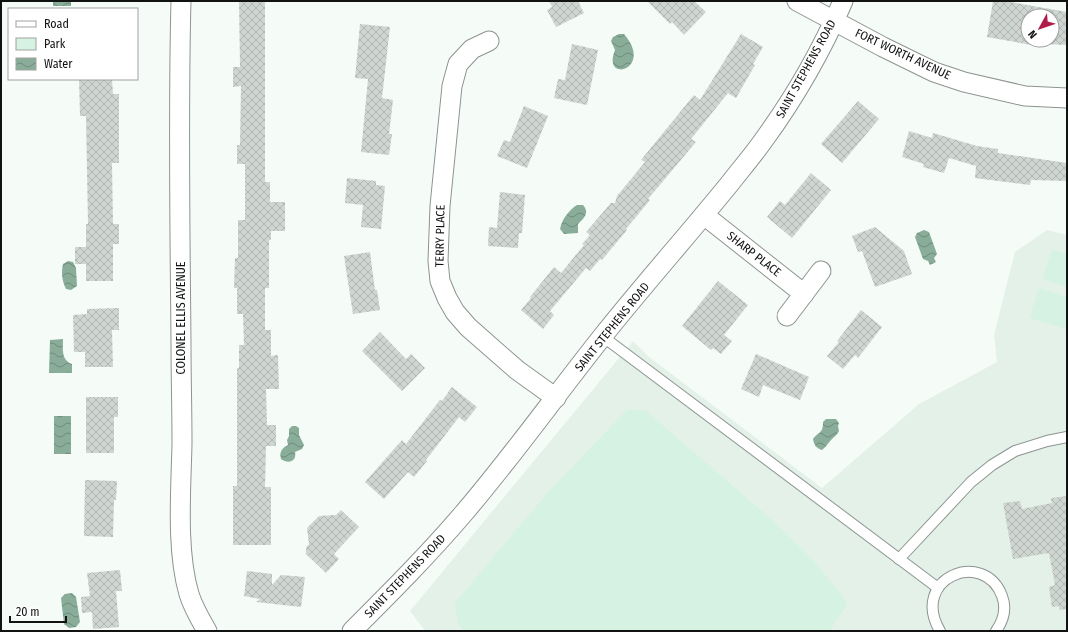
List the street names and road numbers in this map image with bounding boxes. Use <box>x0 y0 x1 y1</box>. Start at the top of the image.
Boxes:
street label: SAINT STEPHENS ROAD <box>773 17 839 121</box>
street label: FORT WORTH AVENUE <box>853 26 953 82</box>
street label: TERRY PLACE <box>432 204 448 267</box>
street label: SHARP PLACE <box>724 229 784 280</box>
street label: COLONEL ELLIS AVENUE <box>174 261 188 374</box>
street label: SAINT STEPHENS ROAD <box>572 280 652 374</box>
street label: SAINT STEPHENS ROAD <box>362 531 448 621</box>

